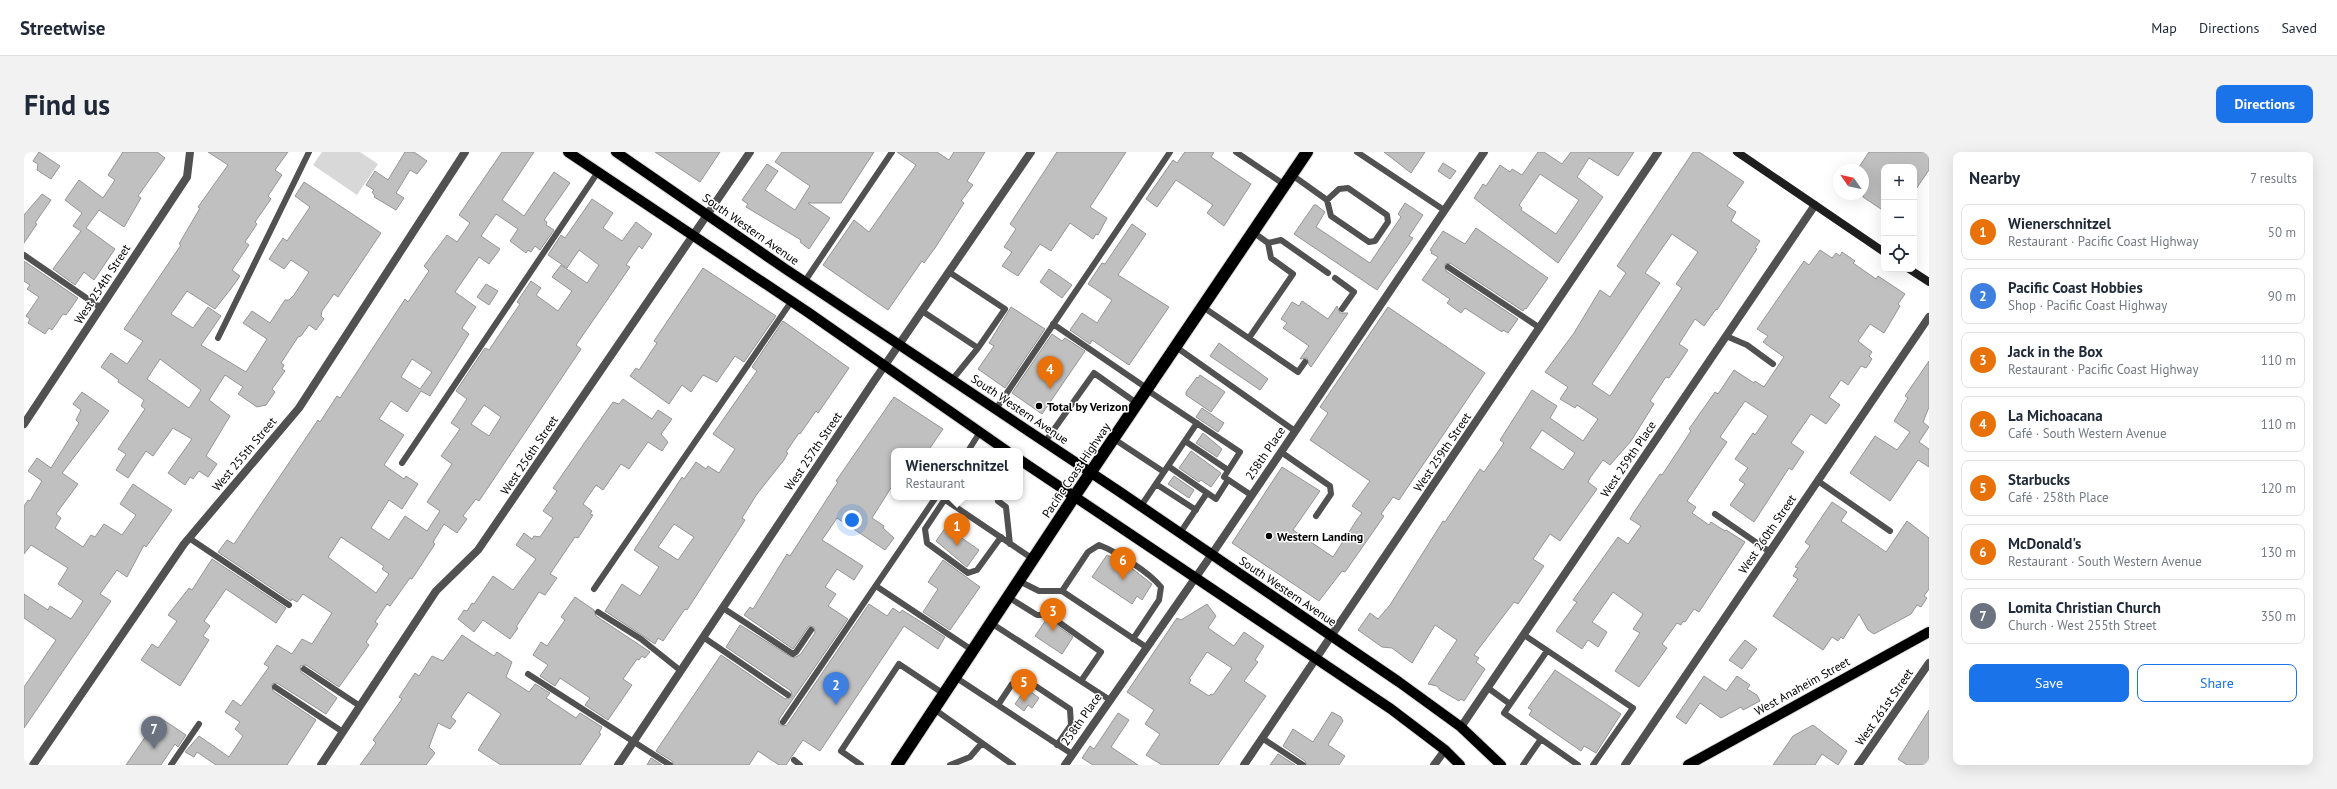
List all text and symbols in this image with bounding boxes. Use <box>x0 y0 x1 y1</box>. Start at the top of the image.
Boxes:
text: Streetwise <box>20 16 105 40</box>
text: Map <box>2151 19 2177 37</box>
text: Directions <box>2199 19 2259 37</box>
text: Saved <box>2281 19 2317 37</box>
button: Directions <box>2216 85 2313 123</box>
text: Find us <box>24 86 110 123</box>
north arrow <box>1833 164 1869 200</box>
map controls <box>1881 164 1917 272</box>
button: + <box>1881 164 1917 200</box>
text: Nearby <box>1969 167 2020 189</box>
text: 7 results <box>2250 170 2297 187</box>
street label: South Western Avenue <box>700 190 802 268</box>
button: − <box>1881 200 1917 236</box>
text: Wienerschnitzel <box>2008 214 2111 233</box>
text: 1 <box>1979 224 1987 241</box>
text: 50 m <box>2268 224 2296 241</box>
text: Restaurant · Pacific Coast Highway <box>2008 233 2199 250</box>
button: locate <box>1881 236 1917 272</box>
street label: West 254th Street <box>71 241 133 327</box>
text: Pacific Coast Hobbies <box>2008 278 2143 297</box>
text: 2 <box>1979 288 1987 305</box>
text: 90 m <box>2268 288 2296 305</box>
text: Shop · Pacific Coast Highway <box>2008 297 2167 314</box>
text: Jack in the Box <box>2008 342 2103 361</box>
text: 3 <box>1979 352 1987 369</box>
text: 110 m <box>2261 352 2296 369</box>
pin: 4 <box>1037 356 1063 389</box>
text: Restaurant · Pacific Coast Highway <box>2008 361 2199 378</box>
street label: South Western Avenue <box>968 371 1072 447</box>
place label: Total by Verizon <box>1047 399 1128 414</box>
marker: Total by Verizon <box>1034 401 1044 411</box>
text: La Michoacana <box>2008 406 2103 425</box>
street label: West 257th Street <box>781 409 845 493</box>
street label: West 259th Street <box>1410 410 1474 494</box>
street label: West 256th Street <box>497 413 561 497</box>
street label: West 255th Street <box>209 414 279 494</box>
text: 4 <box>1979 416 1987 433</box>
text: 110 m <box>2261 416 2296 433</box>
street label: West 259th Place <box>1597 418 1659 500</box>
street label: Pacific Coast Highway <box>1039 419 1114 520</box>
street label: 258th Place <box>1242 424 1288 482</box>
text: Café · South Western Avenue <box>2008 425 2167 442</box>
popup <box>891 448 1023 500</box>
text: Wienerschnitzel <box>906 456 1008 475</box>
text: Starbucks <box>2008 470 2070 489</box>
text: Restaurant <box>906 475 965 492</box>
text: 5 <box>1979 480 1987 497</box>
text: 120 m <box>2261 480 2296 497</box>
text: Café · 258th Place <box>2008 489 2109 506</box>
street label: West 260th Street <box>1735 492 1799 576</box>
your location <box>842 510 862 530</box>
pin: 1 <box>944 513 970 546</box>
place label: Western Landing <box>1277 529 1363 544</box>
marker: Western Landing <box>1264 531 1274 541</box>
text: McDonald's <box>2008 534 2081 553</box>
text: 6 <box>1979 544 1987 561</box>
text: 130 m <box>2261 544 2296 561</box>
pin: 6 <box>1110 547 1136 580</box>
street label: South Western Avenue <box>1236 553 1340 629</box>
text: Restaurant · South Western Avenue <box>2008 553 2202 570</box>
pin: 3 <box>1040 598 1066 631</box>
text: Lomita Christian Church <box>2008 598 2161 617</box>
text: 7 <box>1979 608 1987 625</box>
text: 350 m <box>2261 608 2296 625</box>
text: Church · West 255th Street <box>2008 617 2157 634</box>
street label: West Anaheim Street <box>1752 654 1852 718</box>
button: Save <box>1969 664 2129 702</box>
button: Share <box>2137 664 2297 702</box>
street label: West 261st Street <box>1852 666 1916 748</box>
pin: 5 <box>1011 669 1037 702</box>
pin: 2 <box>823 672 849 705</box>
street label: 258th Place <box>1057 690 1105 748</box>
pin: 7 <box>141 716 167 749</box>

